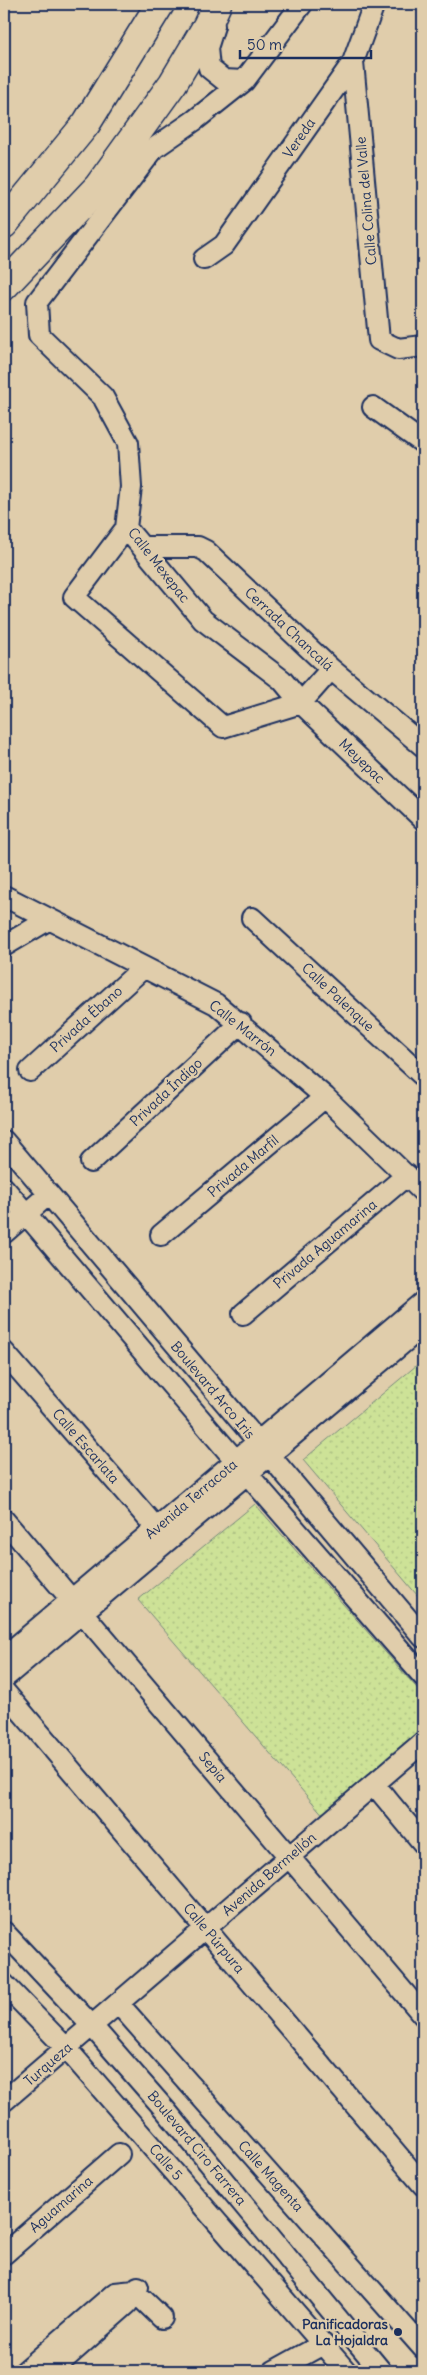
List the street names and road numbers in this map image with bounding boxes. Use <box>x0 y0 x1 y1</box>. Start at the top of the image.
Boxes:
street label: Vereda <box>279 114 319 162</box>
street label: Calle Colina del Valle <box>351 136 381 266</box>
street label: Calle Mexepac <box>124 524 194 606</box>
street label: Cerrada Chancalá <box>241 583 337 675</box>
street label: Meyepac <box>335 735 389 787</box>
street label: Calle Palenque <box>298 959 378 1035</box>
street label: Privada Ébano <box>46 982 126 1056</box>
street label: Calle Marrón <box>206 996 280 1060</box>
street label: Privada Índigo <box>126 1054 206 1130</box>
street label: Privada Marfil <box>204 1131 282 1201</box>
street label: Privada Aguamarina <box>270 1195 380 1293</box>
street label: Boulevard Arco Iris <box>167 1338 259 1442</box>
street label: Calle Escarlata <box>49 1405 123 1487</box>
street label: Avenida Terracota <box>141 1455 241 1543</box>
street label: Sepia <box>195 1748 231 1786</box>
street label: Avenida Bermellón <box>218 1828 320 1920</box>
street label: Calle Púrpura <box>179 1899 249 1977</box>
street label: Turqueza <box>20 2038 76 2090</box>
street label: Boulevard Ciro Farrera <box>144 2087 250 2209</box>
street label: Calle Magenta <box>234 2137 308 2215</box>
street label: Calle 5 <box>145 2140 187 2184</box>
street label: Aguamarina <box>26 2172 96 2236</box>

